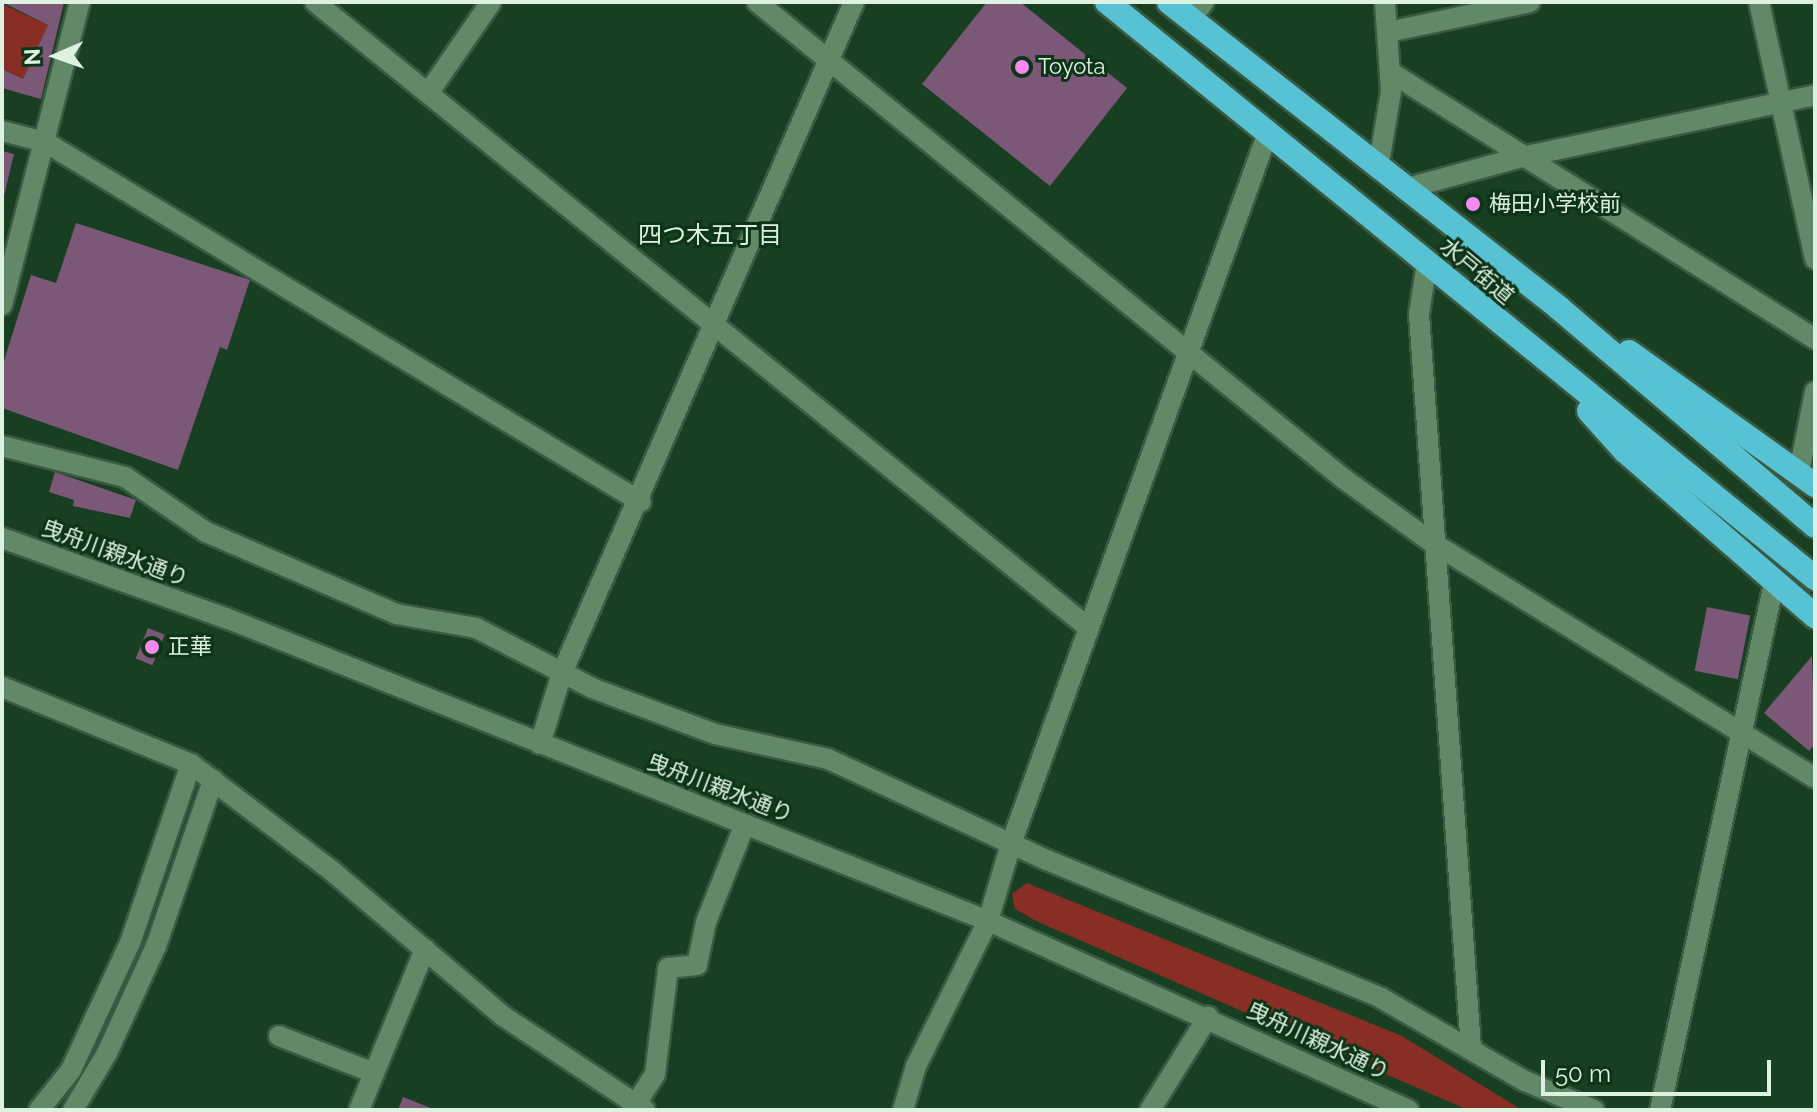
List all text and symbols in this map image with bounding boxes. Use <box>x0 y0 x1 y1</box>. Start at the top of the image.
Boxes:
north arrow <box>16 16 96 96</box>
text: N <box>19 48 45 66</box>
place label: Toyota <box>1038 54 1105 80</box>
marker: Toyota <box>1013 58 1031 76</box>
place label: 梅田小学校前 <box>1489 191 1621 217</box>
marker: 梅田小学校前 <box>1464 195 1482 213</box>
district label: 四つ木五丁目 <box>638 221 782 249</box>
street label: 水戸街道 <box>1435 233 1519 309</box>
street label: 曳舟川親水通り <box>38 514 192 592</box>
place label: 正華 <box>168 634 212 660</box>
marker: 正華 <box>143 638 161 656</box>
street label: 曳舟川親水通り <box>643 748 797 828</box>
street label: 曳舟川親水通り <box>1243 996 1393 1086</box>
scale bar <box>1545 1044 1775 1094</box>
text: 50 m <box>1555 1059 1611 1088</box>

